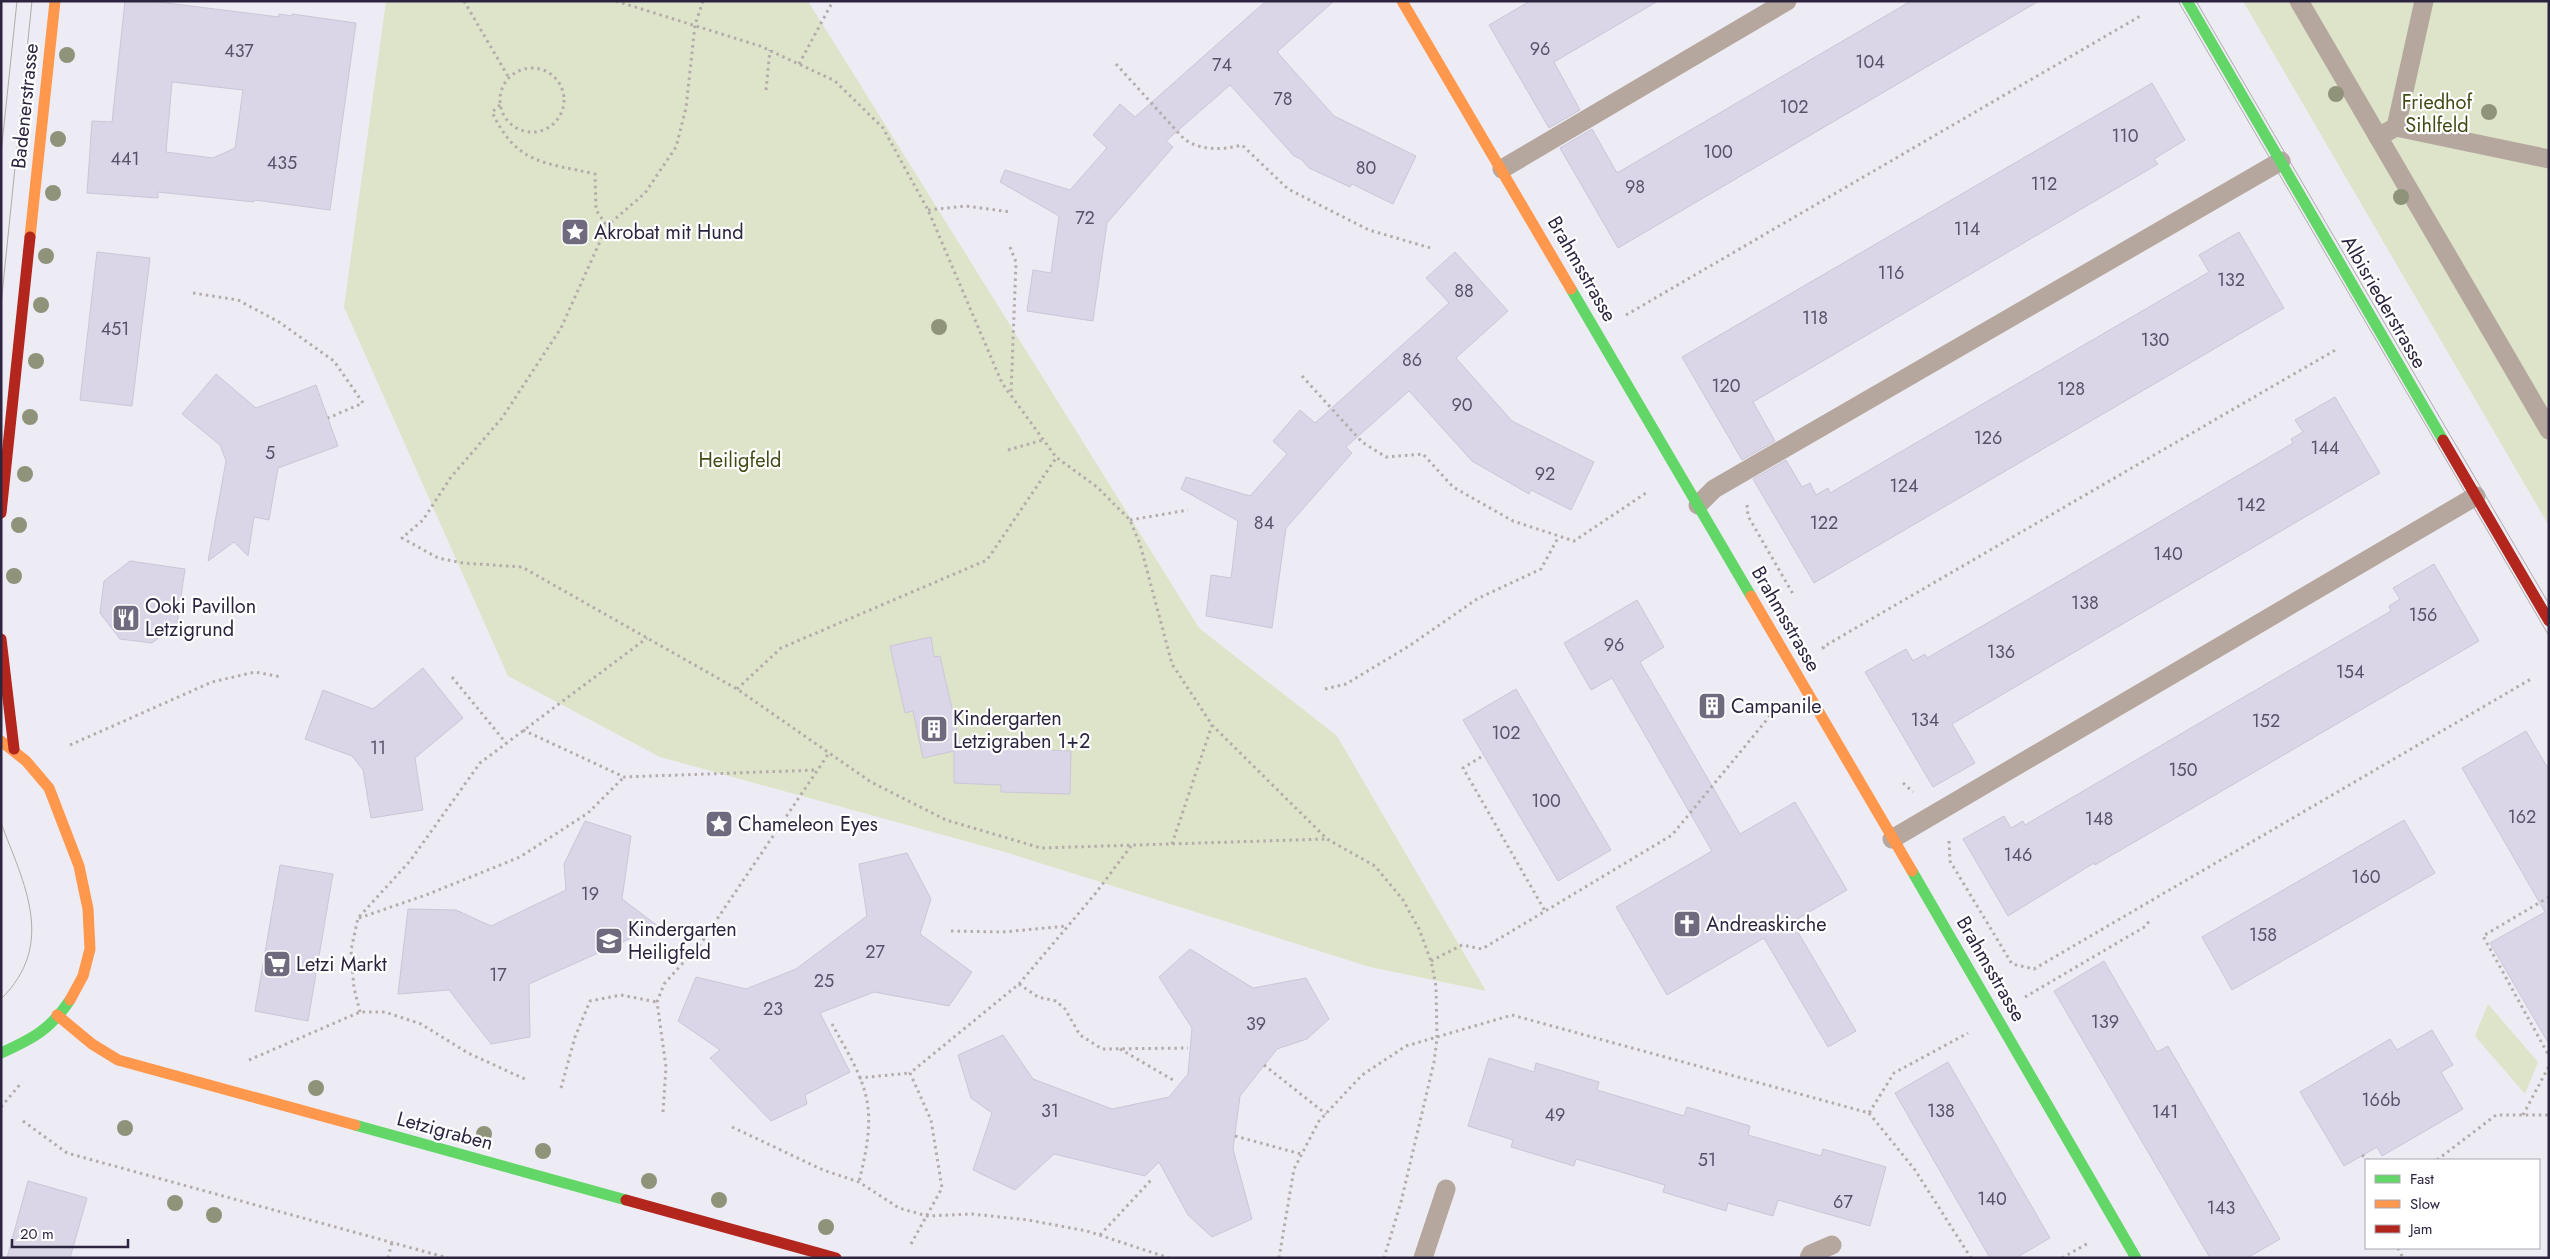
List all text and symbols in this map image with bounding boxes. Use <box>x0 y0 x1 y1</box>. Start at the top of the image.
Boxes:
house number: 96 <box>1530 36 1550 62</box>
house number: 437 <box>224 38 254 64</box>
street label: Badenerstrasse <box>4 42 46 170</box>
house number: 104 <box>1855 49 1885 75</box>
house number: 74 <box>1212 52 1232 78</box>
house number: 78 <box>1273 86 1293 112</box>
park label: Friedhof Sihlfeld <box>2402 88 2474 140</box>
house number: 102 <box>1779 94 1809 120</box>
house number: 110 <box>2112 123 2139 149</box>
house number: 100 <box>1703 139 1733 165</box>
house number: 441 <box>110 146 140 172</box>
house number: 435 <box>267 150 297 176</box>
house number: 80 <box>1356 155 1377 181</box>
house number: 112 <box>2031 171 2057 197</box>
house number: 98 <box>1625 174 1645 200</box>
house number: 72 <box>1075 205 1095 231</box>
street label: Brahmsstrasse <box>1540 211 1624 327</box>
house number: 114 <box>1954 216 1980 242</box>
place icon: Akrobat mit Hund <box>560 217 590 247</box>
place label: Akrobat mit Hund <box>594 218 744 247</box>
street label: Albisriederstrasse <box>2334 230 2434 374</box>
house number: 116 <box>1878 260 1904 286</box>
house number: 132 <box>2217 267 2245 293</box>
house number: 88 <box>1454 278 1474 304</box>
house number: 118 <box>1802 305 1828 331</box>
house number: 451 <box>101 316 129 342</box>
house number: 130 <box>2141 327 2170 353</box>
house number: 86 <box>1402 347 1422 373</box>
house number: 120 <box>1711 373 1741 399</box>
house number: 128 <box>2057 376 2085 402</box>
house number: 90 <box>1451 392 1473 418</box>
house number: 126 <box>1974 425 2002 451</box>
house number: 144 <box>2310 435 2340 461</box>
house number: 5 <box>265 440 275 466</box>
park label: Heiligfeld <box>698 446 782 475</box>
house number: 92 <box>1535 461 1555 487</box>
house number: 124 <box>1890 473 1918 499</box>
house number: 142 <box>2237 492 2265 518</box>
house number: 84 <box>1254 510 1274 536</box>
house number: 122 <box>1810 510 1838 536</box>
house number: 140 <box>2153 541 2183 567</box>
street label: Brahmsstrasse <box>1744 561 1828 677</box>
house number: 138 <box>2071 590 2099 616</box>
place label: Ooki Pavillon Letzigrund <box>145 592 256 644</box>
house number: 156 <box>2409 602 2437 628</box>
restaurant icon: Ooki Pavillon Letzigrund <box>111 603 141 633</box>
house number: 96 <box>1604 632 1624 658</box>
house number: 136 <box>1987 639 2015 665</box>
house number: 154 <box>2336 659 2364 685</box>
building icon: Campanile <box>1697 691 1727 721</box>
place label: Campanile <box>1731 692 1822 721</box>
place label: Kindergarten Letzigraben 1+2 <box>953 704 1090 756</box>
house number: 134 <box>1911 707 1939 733</box>
house number: 152 <box>2252 708 2280 734</box>
building icon: Kindergarten Letzigraben 1+2 <box>919 714 949 744</box>
house number: 102 <box>1491 720 1521 746</box>
house number: 11 <box>370 735 386 761</box>
house number: 150 <box>2168 757 2198 783</box>
house number: 100 <box>1531 788 1561 814</box>
house number: 162 <box>2508 804 2536 830</box>
house number: 148 <box>2085 806 2113 832</box>
place icon: Chameleon Eyes <box>704 809 734 839</box>
place label: Chameleon Eyes <box>738 810 878 839</box>
house number: 146 <box>2004 842 2032 868</box>
house number: 160 <box>2351 864 2381 890</box>
house number: 19 <box>581 881 599 907</box>
church icon: Andreaskirche <box>1672 909 1702 939</box>
place label: Andreaskirche <box>1706 910 1827 939</box>
street label: Brahmsstrasse <box>1949 911 2033 1027</box>
place label: Kindergarten Heiligfeld <box>628 915 737 967</box>
house number: 158 <box>2249 922 2277 948</box>
school or university icon: Kindergarten Heiligfeld <box>594 926 624 956</box>
house number: 27 <box>865 939 885 965</box>
supermarket icon: Letzi Markt <box>262 949 292 979</box>
place label: Letzi Markt <box>296 950 387 979</box>
house number: 17 <box>489 962 507 988</box>
house number: 25 <box>814 968 834 994</box>
house number: 23 <box>763 996 783 1022</box>
house number: 139 <box>2091 1009 2119 1035</box>
house number: 39 <box>1246 1011 1266 1037</box>
house number: 166b <box>2361 1087 2401 1113</box>
house number: 31 <box>1041 1098 1059 1124</box>
house number: 138 <box>1927 1098 1955 1124</box>
house number: 141 <box>2152 1099 2178 1125</box>
house number: 49 <box>1545 1102 1565 1128</box>
street label: Letzigraben <box>394 1104 496 1158</box>
house number: 51 <box>1698 1147 1716 1173</box>
legend <box>2365 1159 2540 1249</box>
text: Fast <box>2410 1168 2434 1190</box>
house number: 140 <box>1977 1186 2007 1212</box>
house number: 67 <box>1833 1189 1853 1215</box>
text: Slow <box>2410 1193 2441 1215</box>
house number: 143 <box>2207 1195 2235 1221</box>
scale bar <box>12 1216 129 1248</box>
text: Jam <box>2408 1218 2433 1240</box>
text: 20 m <box>20 1223 54 1245</box>

